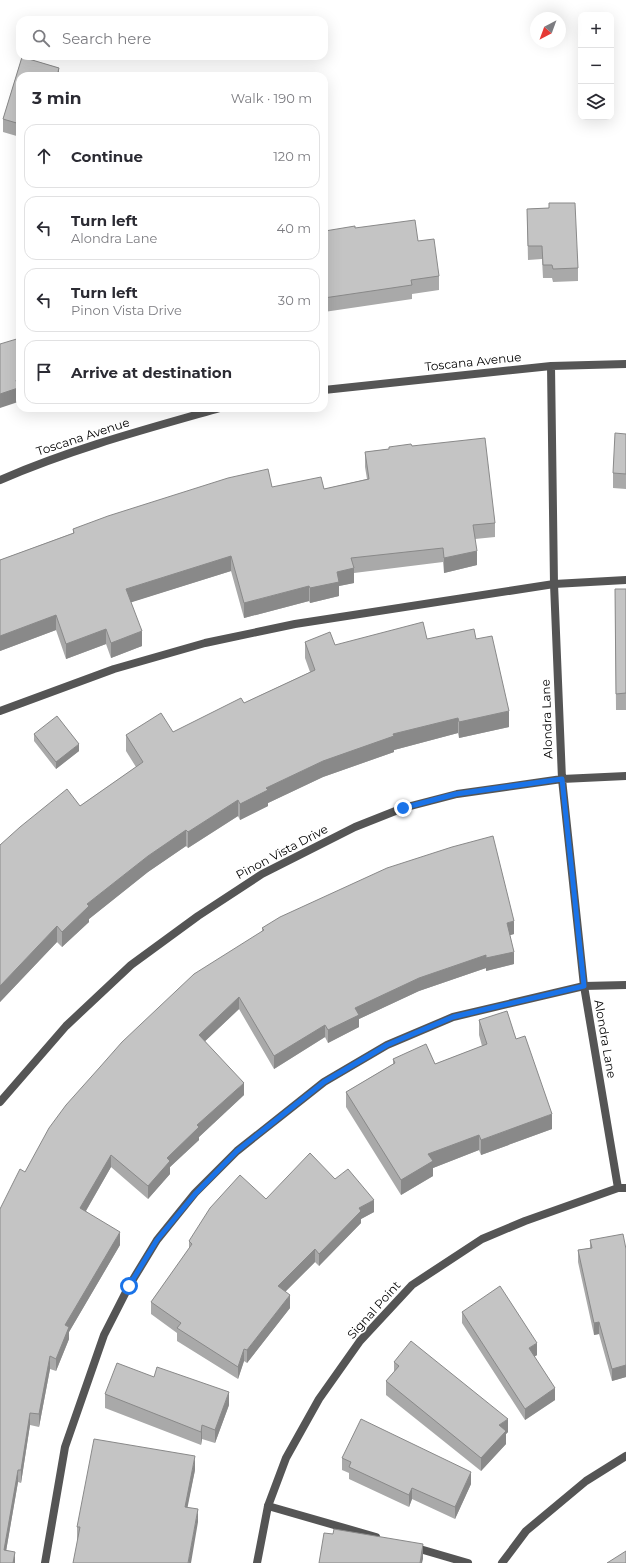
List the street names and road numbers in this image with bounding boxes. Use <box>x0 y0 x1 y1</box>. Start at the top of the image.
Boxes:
street label: Toscana Avenue <box>424 349 522 374</box>
street label: Toscana Avenue <box>34 414 131 459</box>
street label: Alondra Lane <box>538 679 555 759</box>
street label: Pinon Vista Drive <box>233 821 330 882</box>
street label: Alondra Lane <box>591 998 620 1079</box>
street label: Signal Point <box>344 1278 404 1342</box>

